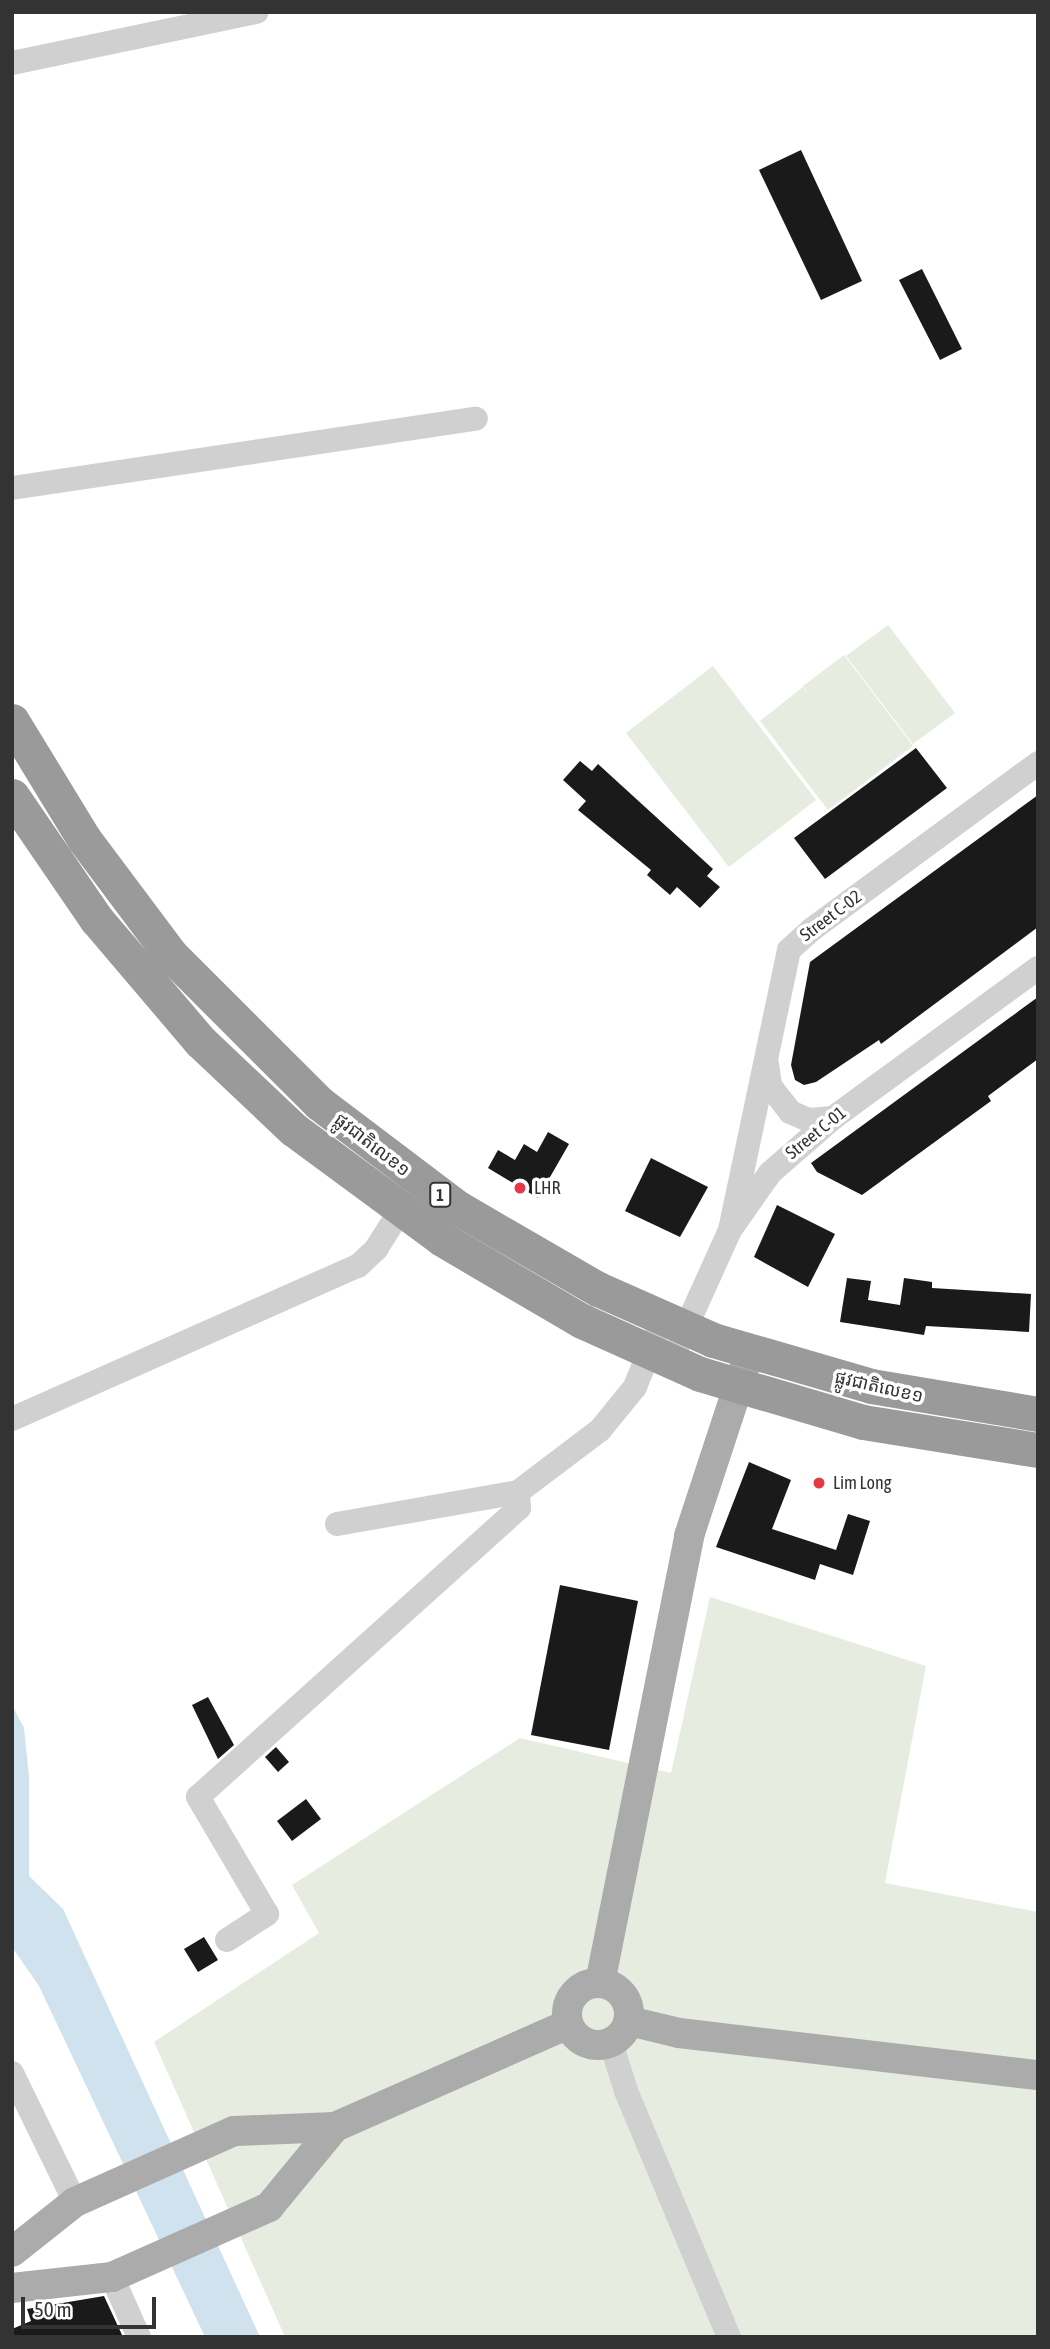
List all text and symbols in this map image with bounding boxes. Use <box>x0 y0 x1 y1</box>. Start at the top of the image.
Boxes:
street label: Street C-02 <box>796 886 866 946</box>
street label: Street C-01 <box>781 1102 851 1164</box>
street label: ផ្លូវជាតិលេខ១ <box>330 1109 414 1181</box>
place label: LHR <box>534 1177 560 1199</box>
marker: LHR <box>512 1180 528 1196</box>
road number: 1 <box>428 1182 452 1208</box>
street label: ផ្លូវជាតិលេខ១ <box>833 1366 925 1408</box>
place label: Lim Long <box>833 1472 891 1494</box>
marker: Lim Long <box>811 1475 827 1491</box>
scale bar <box>24 2282 159 2326</box>
text: 50 m <box>34 2297 72 2321</box>

